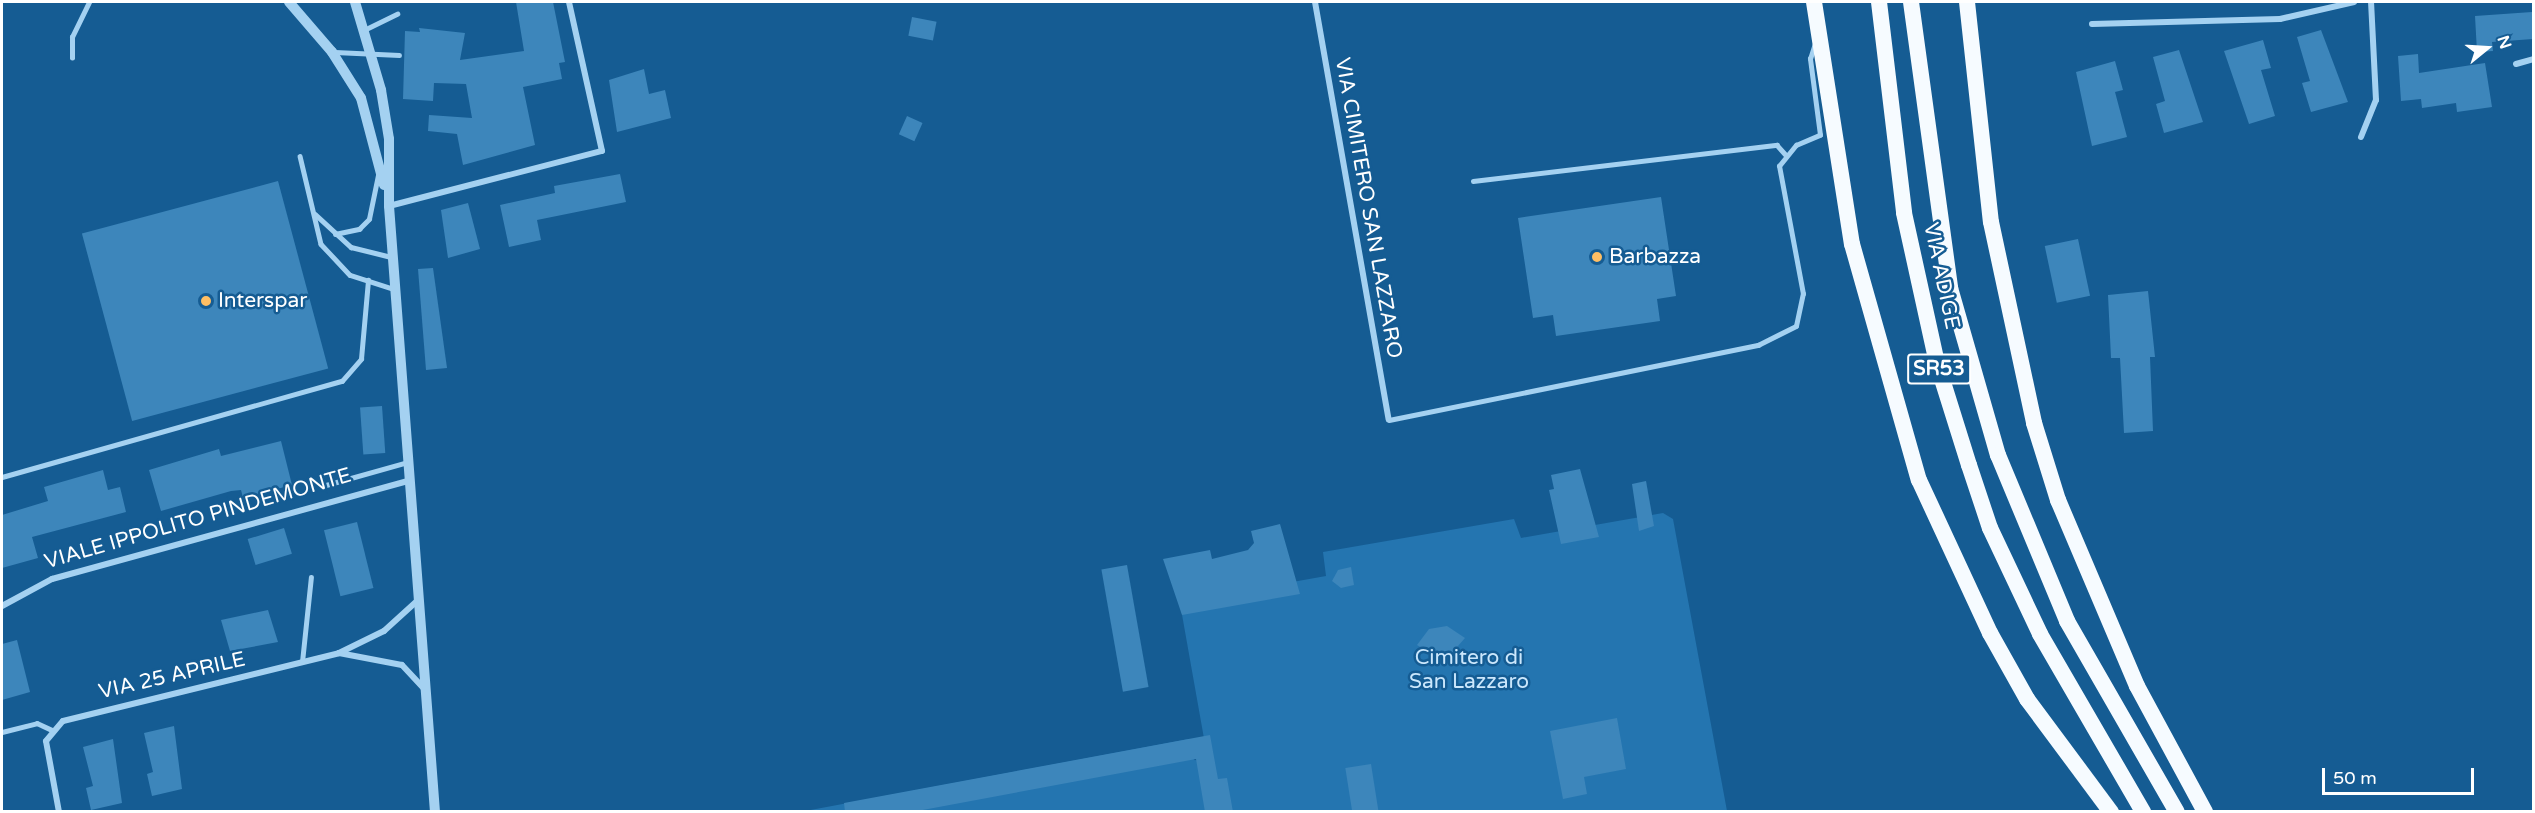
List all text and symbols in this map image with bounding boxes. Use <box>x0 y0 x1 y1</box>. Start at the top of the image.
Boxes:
north arrow <box>2457 18 2517 78</box>
text: N <box>2493 33 2516 52</box>
street label: VIA CIMITERO SAN LAZZARO <box>1329 56 1407 360</box>
street label: VIA ADIGE <box>1917 220 1965 332</box>
place label: Barbazza <box>1609 244 1701 270</box>
marker: Barbazza <box>1590 250 1604 264</box>
place label: Interspar <box>218 288 307 314</box>
marker: Interspar <box>199 294 213 308</box>
road number: SR53 <box>1906 352 1972 386</box>
street label: VIALE IPPOLITO PINDEMONTE <box>42 463 354 575</box>
park label: Cimitero di San Lazzaro <box>1409 645 1529 695</box>
street label: VIA 25 APRILE <box>96 647 248 705</box>
scale bar <box>2325 756 2476 794</box>
text: 50 m <box>2333 767 2377 789</box>

